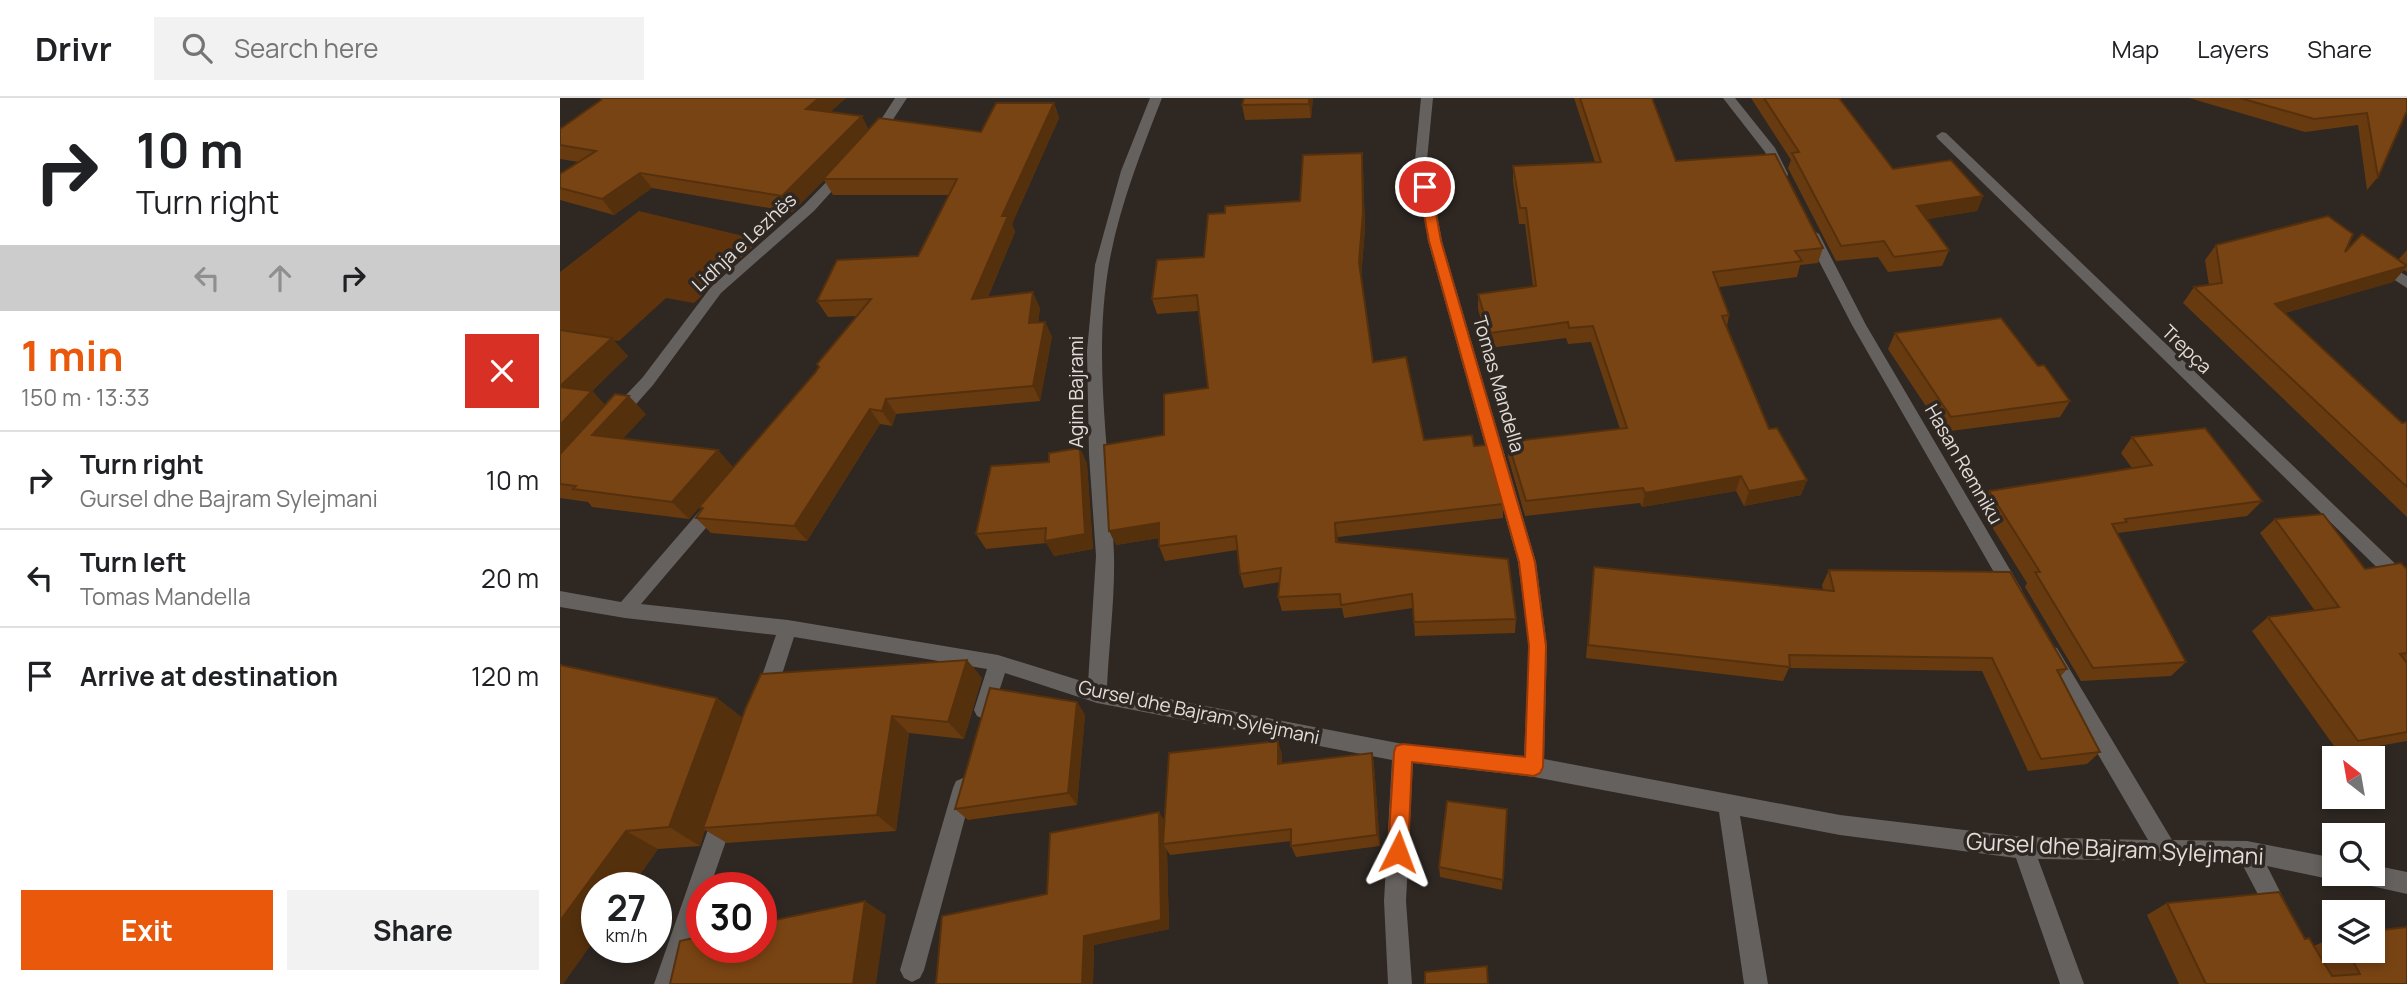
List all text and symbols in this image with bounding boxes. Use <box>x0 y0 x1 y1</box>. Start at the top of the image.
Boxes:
search box <box>154 17 644 80</box>
text: Drivr <box>35 26 112 71</box>
icon: search <box>178 29 216 67</box>
text: Search here <box>234 30 378 66</box>
text: Map <box>2112 32 2159 65</box>
text: Layers <box>2197 32 2269 65</box>
text: Share <box>2307 32 2372 65</box>
text: 10 m <box>136 116 244 183</box>
icon: right <box>21 126 112 217</box>
pin <box>1395 157 1455 217</box>
icon: arrive <box>1406 168 1444 206</box>
text: Turn right <box>136 180 279 224</box>
street label: Lidhja e Lezhës <box>686 187 802 297</box>
icon: left <box>188 259 226 297</box>
icon: ahead <box>261 259 299 297</box>
icon: right <box>334 259 372 297</box>
street label: Tomas Mandella <box>1467 313 1531 455</box>
street label: Trepça <box>2156 319 2218 379</box>
text: 1 min <box>21 326 124 384</box>
button: close <box>465 334 539 408</box>
street label: Agim Bajrami <box>1063 336 1089 448</box>
text: 150 m · 13:33 <box>21 381 150 413</box>
street label: Hasan Remniku <box>1919 399 2009 529</box>
text: Turn right <box>80 446 204 482</box>
icon: right <box>21 461 59 499</box>
text: 10 m <box>486 462 539 498</box>
text: Gursel dhe Bajram Sylejmani <box>80 482 378 514</box>
text: Turn left <box>80 544 187 580</box>
icon: left <box>21 559 59 597</box>
text: 20 m <box>481 560 539 596</box>
text: Tomas Mandella <box>80 580 251 612</box>
icon: arrive <box>21 657 59 695</box>
text: Arrive at destination <box>80 658 338 694</box>
text: 120 m <box>471 658 539 694</box>
street label: Gursel dhe Bajram Sylejmani <box>1076 674 1322 750</box>
north arrow <box>2322 746 2385 808</box>
map controls <box>2322 746 2385 963</box>
position arrow <box>1361 815 1435 889</box>
button: search <box>2322 823 2385 886</box>
street label: Gursel dhe Bajram Sylejmani <box>1965 824 2265 872</box>
speed limit sign: 30 <box>686 872 777 963</box>
text: 27 <box>607 884 646 932</box>
button: Exit <box>21 890 273 970</box>
button: Share <box>287 890 539 970</box>
button: layers <box>2322 900 2385 963</box>
text: km/h <box>606 923 647 947</box>

